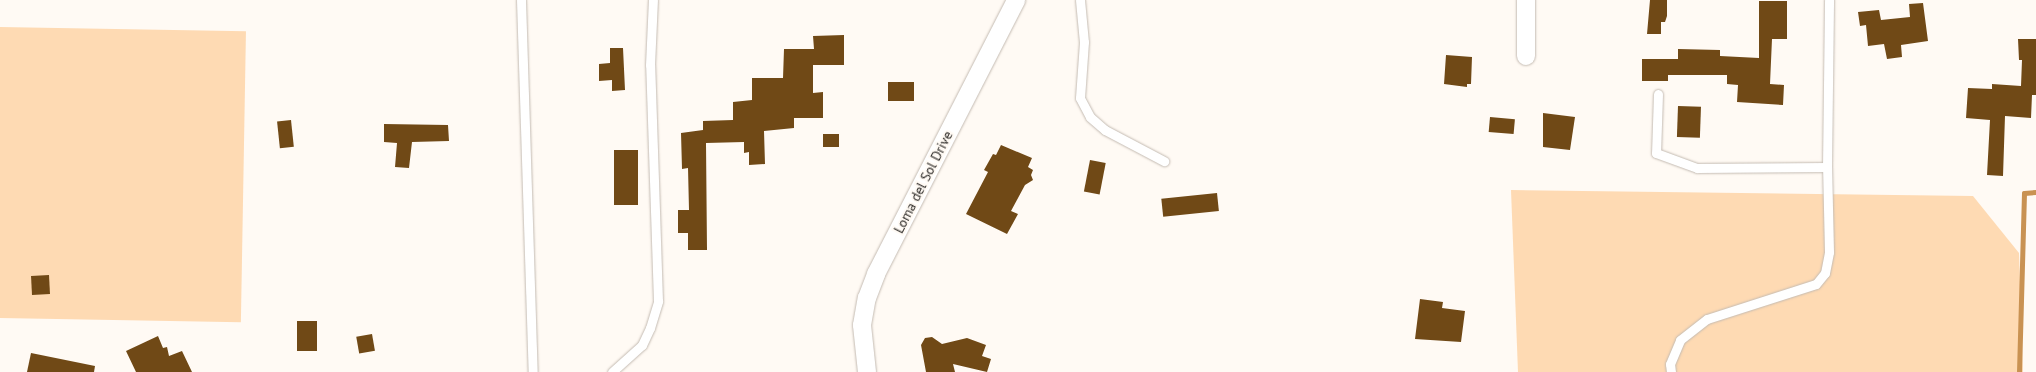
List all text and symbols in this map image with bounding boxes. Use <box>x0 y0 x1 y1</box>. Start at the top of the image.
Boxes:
street label: Loma del Sol Drive <box>890 128 956 236</box>

